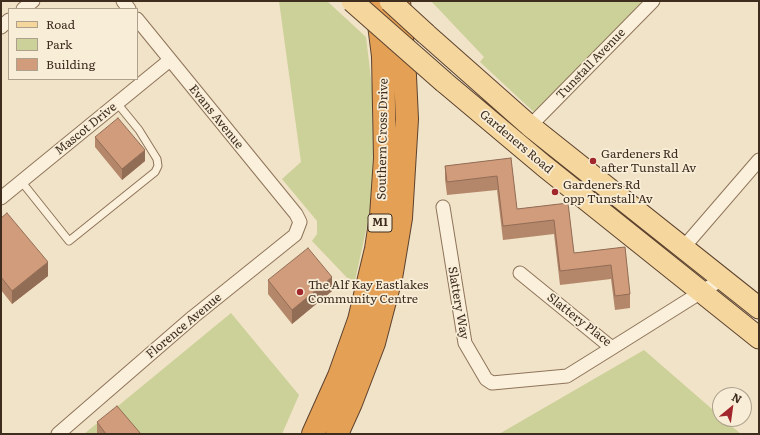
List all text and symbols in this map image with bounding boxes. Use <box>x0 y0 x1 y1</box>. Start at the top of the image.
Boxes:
legend <box>8 8 138 80</box>
text: Road <box>46 15 75 33</box>
street label: Tunstall Avenue <box>553 26 629 102</box>
text: Park <box>46 35 72 53</box>
text: Building <box>46 55 95 73</box>
street label: Southern Cross Drive <box>375 78 391 200</box>
street label: Evans Avenue <box>186 82 246 152</box>
street label: Mascot Drive <box>52 100 120 158</box>
street label: Gardeners Road <box>477 107 555 177</box>
place label: Gardeners Rd after Tunstall Av <box>601 147 696 175</box>
marker: Gardeners Rd after Tunstall Av <box>588 156 598 166</box>
place label: Gardeners Rd opp Tunstall Av <box>563 178 653 206</box>
marker: Gardeners Rd opp Tunstall Av <box>550 187 560 197</box>
road number: M1 <box>368 214 392 232</box>
street label: Slattery Way <box>445 265 471 341</box>
place label: The Alf Kay Eastlakes Community Centre <box>308 278 429 306</box>
marker: The Alf Kay Eastlakes Community Centre <box>295 287 305 297</box>
street label: Florence Avenue <box>143 290 225 362</box>
street label: Slattery Place <box>544 290 614 350</box>
north arrow <box>712 387 752 427</box>
text: N <box>729 388 745 407</box>

